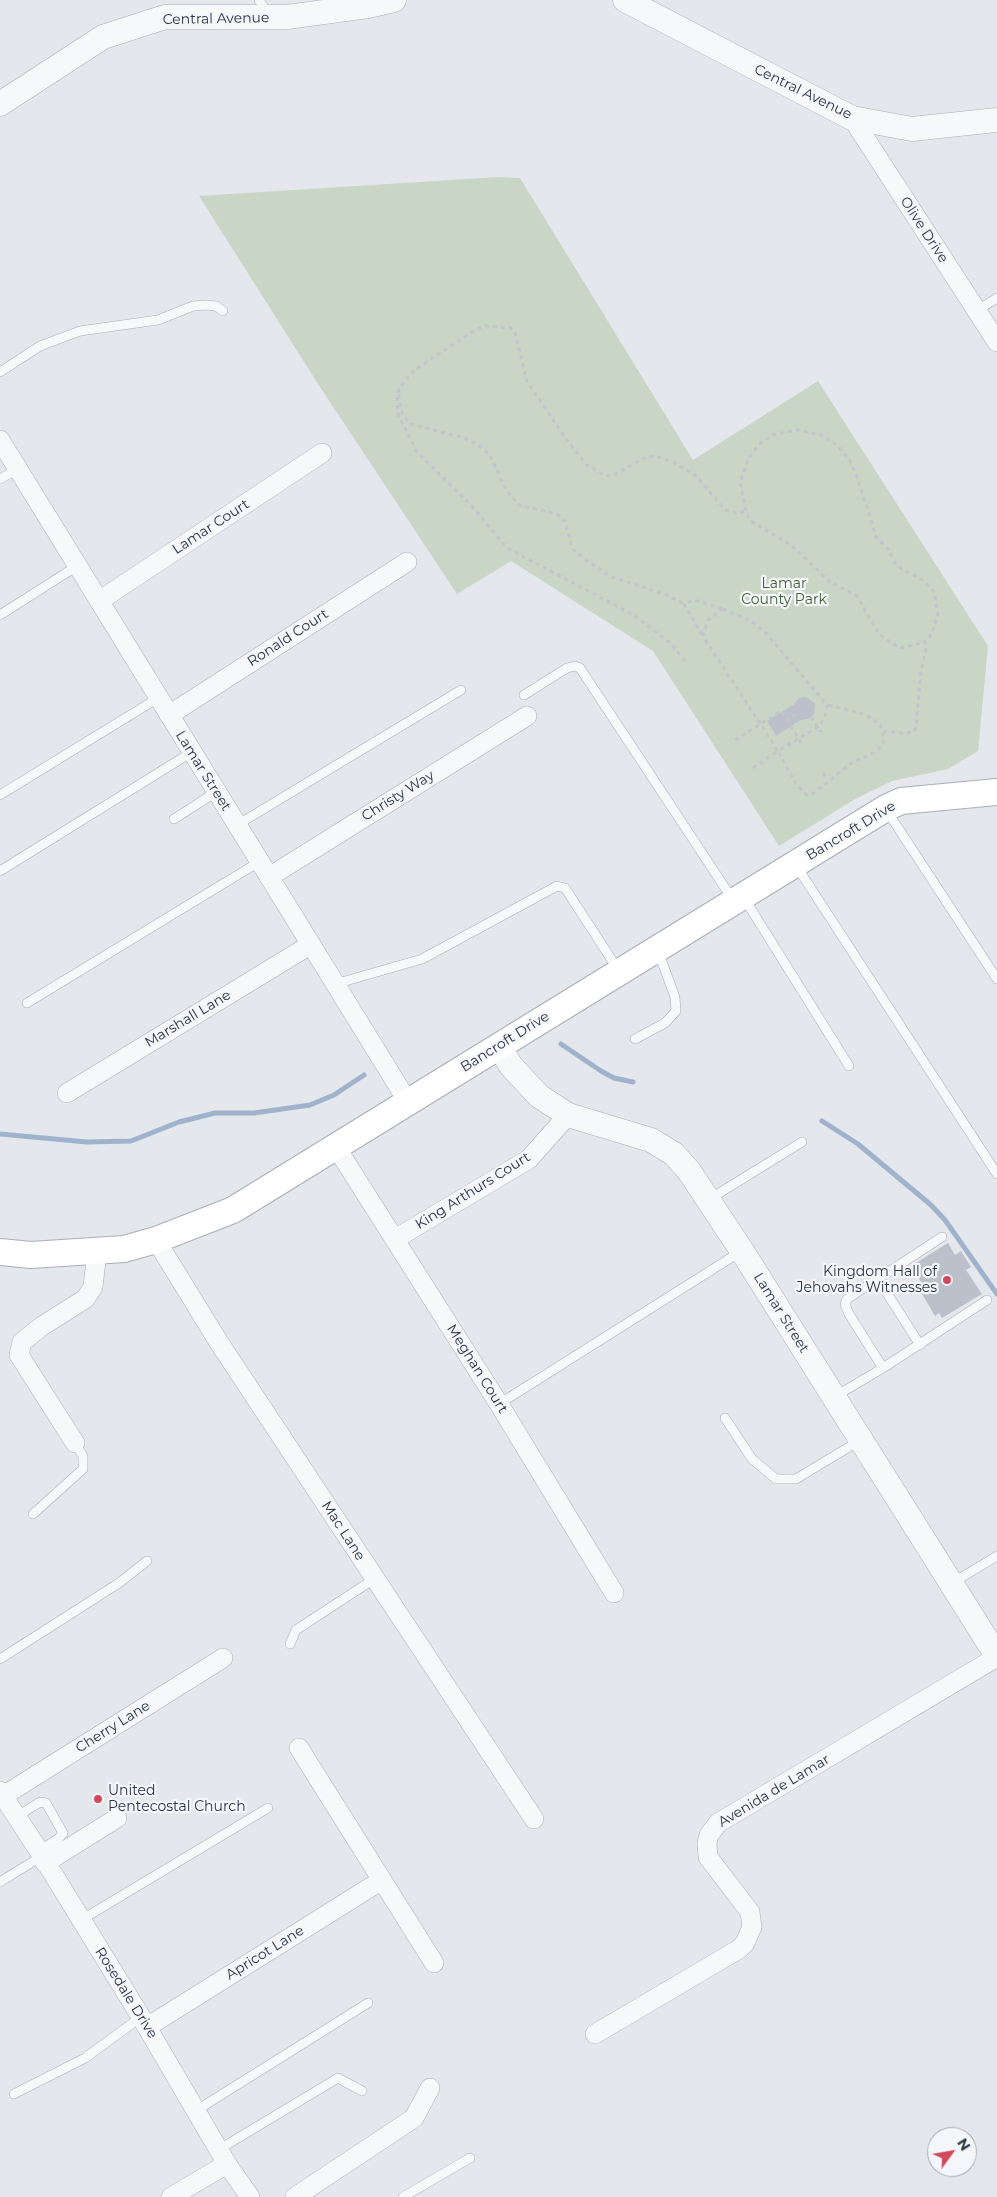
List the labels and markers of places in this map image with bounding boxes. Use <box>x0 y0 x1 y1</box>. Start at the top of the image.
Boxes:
place label: Kingdom Hall of Jehovahs Witnesses <box>796 1264 937 1296</box>
marker: Kingdom Hall of Jehovahs Witnesses <box>941 1274 953 1286</box>
place label: United Pentecostal Church <box>108 1783 246 1815</box>
marker: United Pentecostal Church <box>92 1793 104 1805</box>

